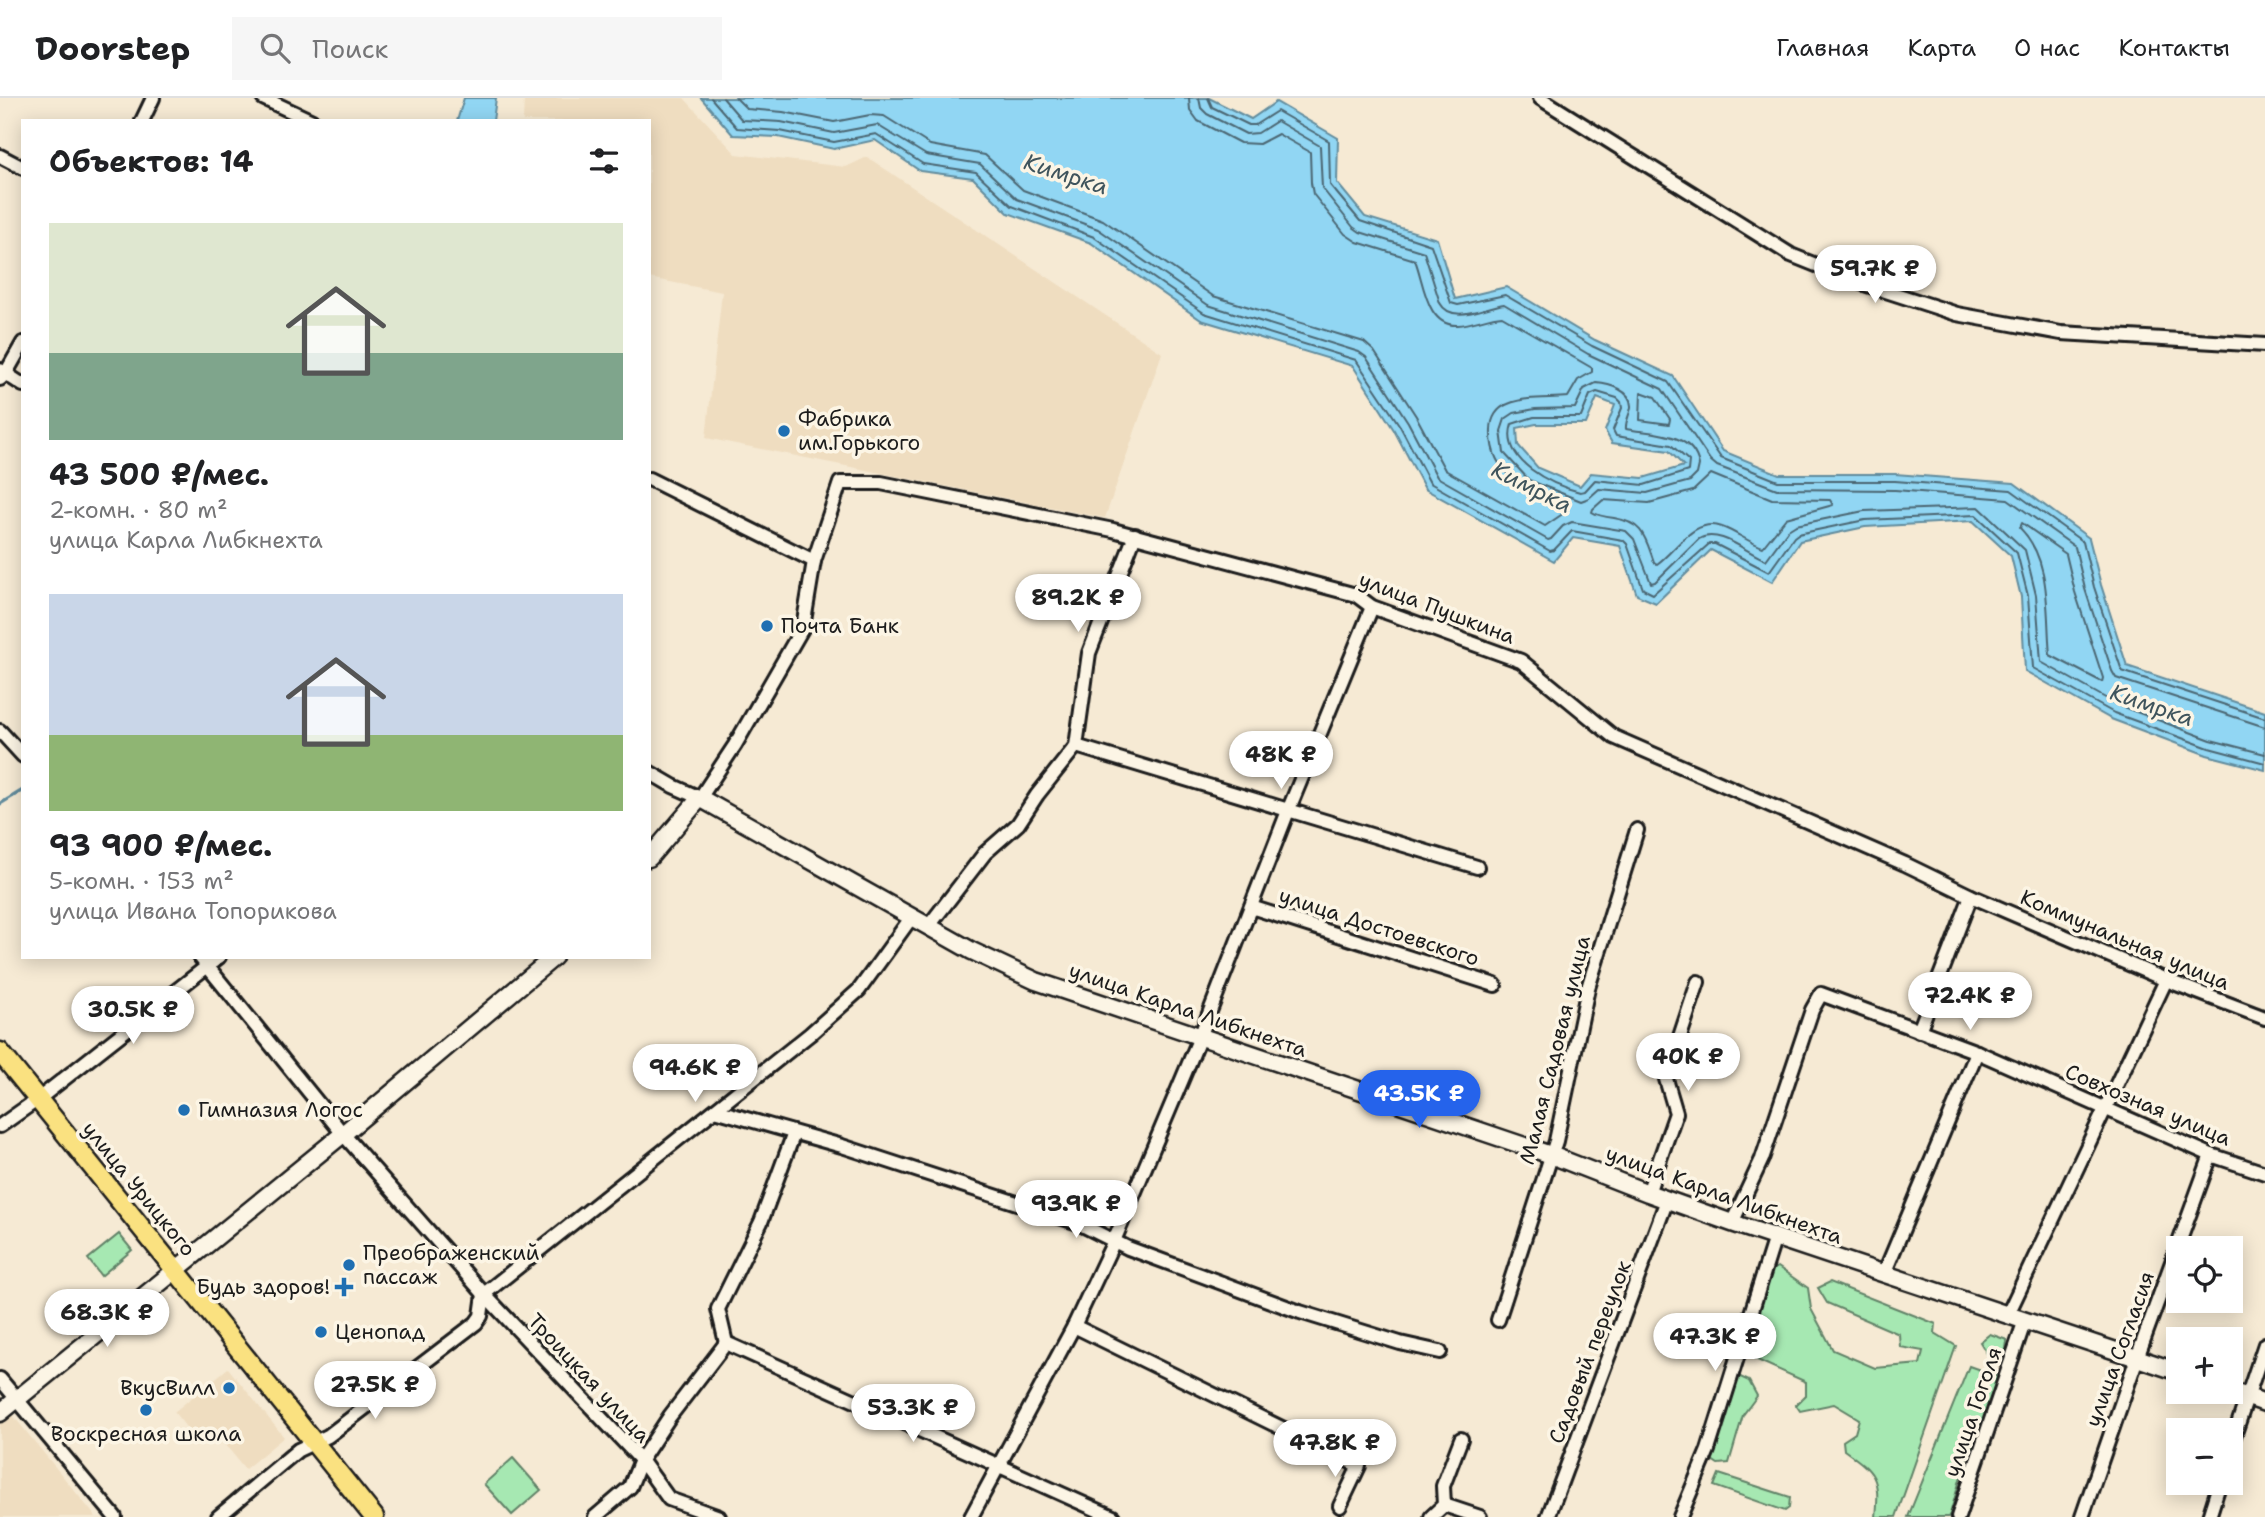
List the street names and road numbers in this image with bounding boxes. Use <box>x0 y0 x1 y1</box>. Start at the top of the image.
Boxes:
street label: улица Пушкина <box>1355 565 1519 651</box>
street label: улица Достоевского <box>1275 881 1483 973</box>
street label: Коммунальная улица <box>2016 883 2234 997</box>
street label: Малая Садовая улица <box>1513 933 1597 1167</box>
street label: улица Карла Либкнехта <box>1065 956 1311 1064</box>
street label: Совхозная улица <box>2061 1057 2235 1153</box>
street label: улица Урицкого <box>76 1116 202 1262</box>
street label: улица Карла Либкнехта <box>1602 1139 1846 1251</box>
street label: Садовый переулок <box>1542 1257 1638 1447</box>
street label: улица Согласия <box>2079 1267 2161 1431</box>
street label: Троицкая улица <box>522 1307 656 1449</box>
street label: улица Гоголя <box>1938 1343 2008 1481</box>

